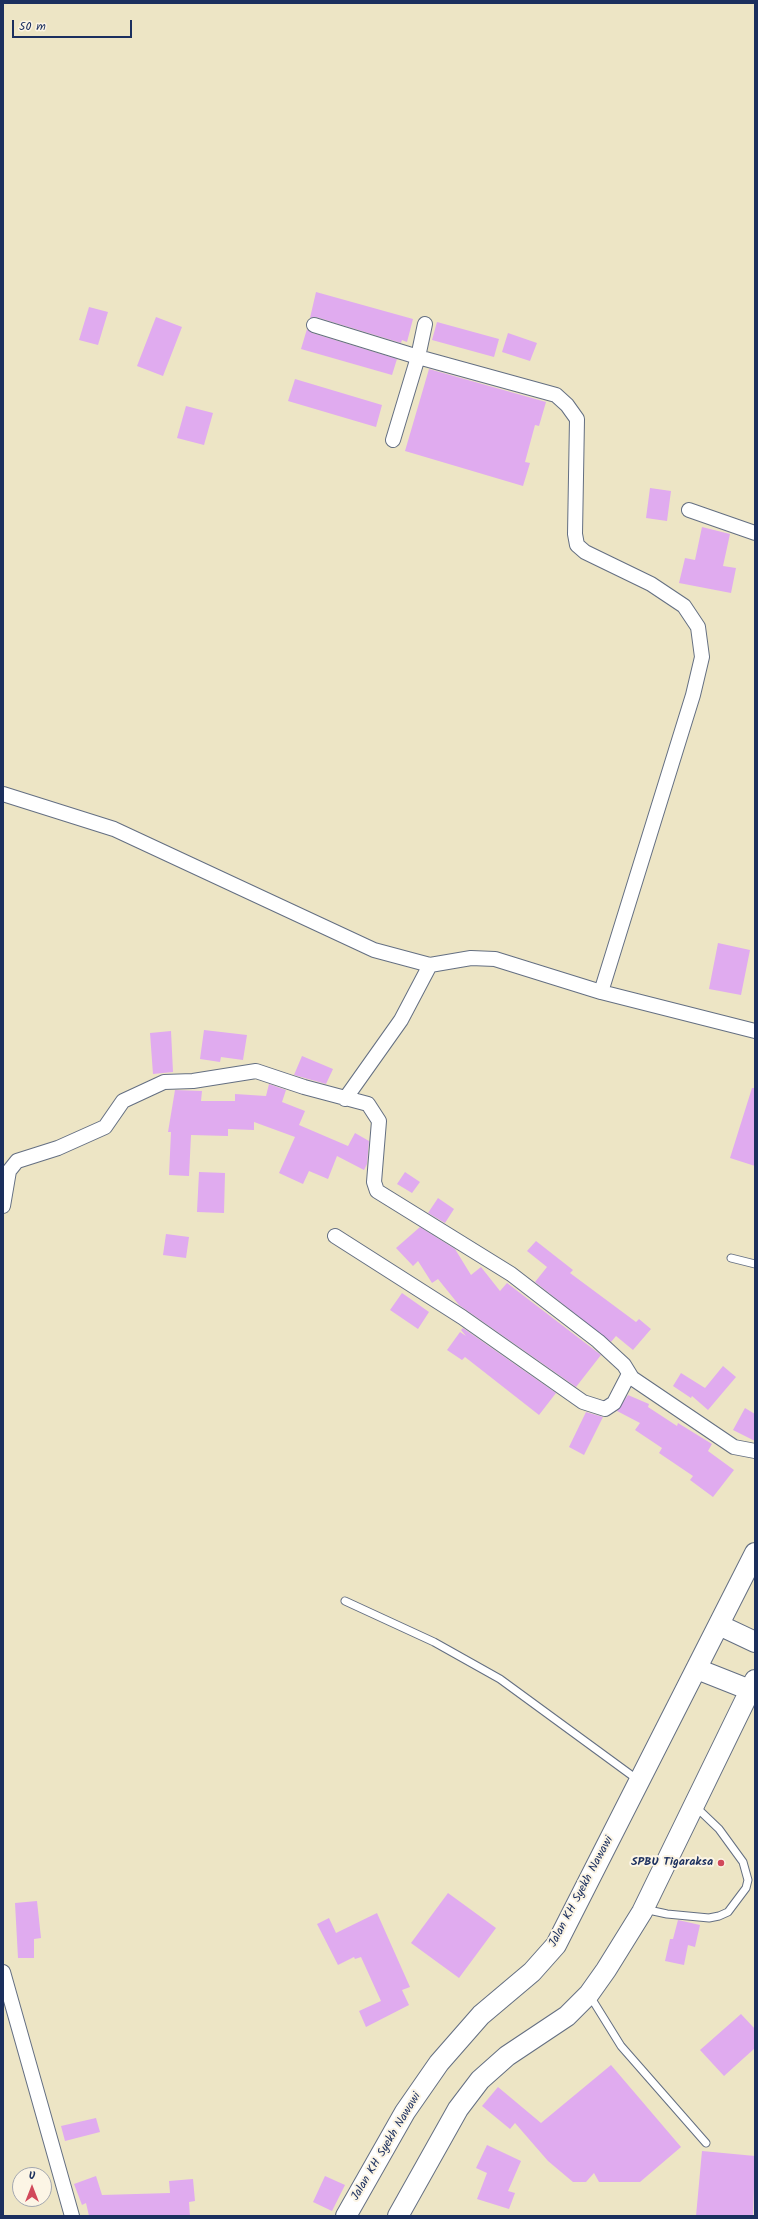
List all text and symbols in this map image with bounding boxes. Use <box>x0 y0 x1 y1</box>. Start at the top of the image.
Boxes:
scale bar <box>14 12 134 38</box>
text: 50 m <box>19 17 46 36</box>
street label: Jalan KH Syekh Nawawi <box>547 1834 617 1950</box>
place label: SPBU Tigaraksa <box>631 1856 713 1870</box>
marker: SPBU Tigaraksa <box>716 1858 726 1868</box>
street label: Jalan KH Syekh Nawawi <box>349 2090 425 2204</box>
north arrow <box>12 2167 52 2207</box>
text: U <box>29 2167 35 2185</box>

